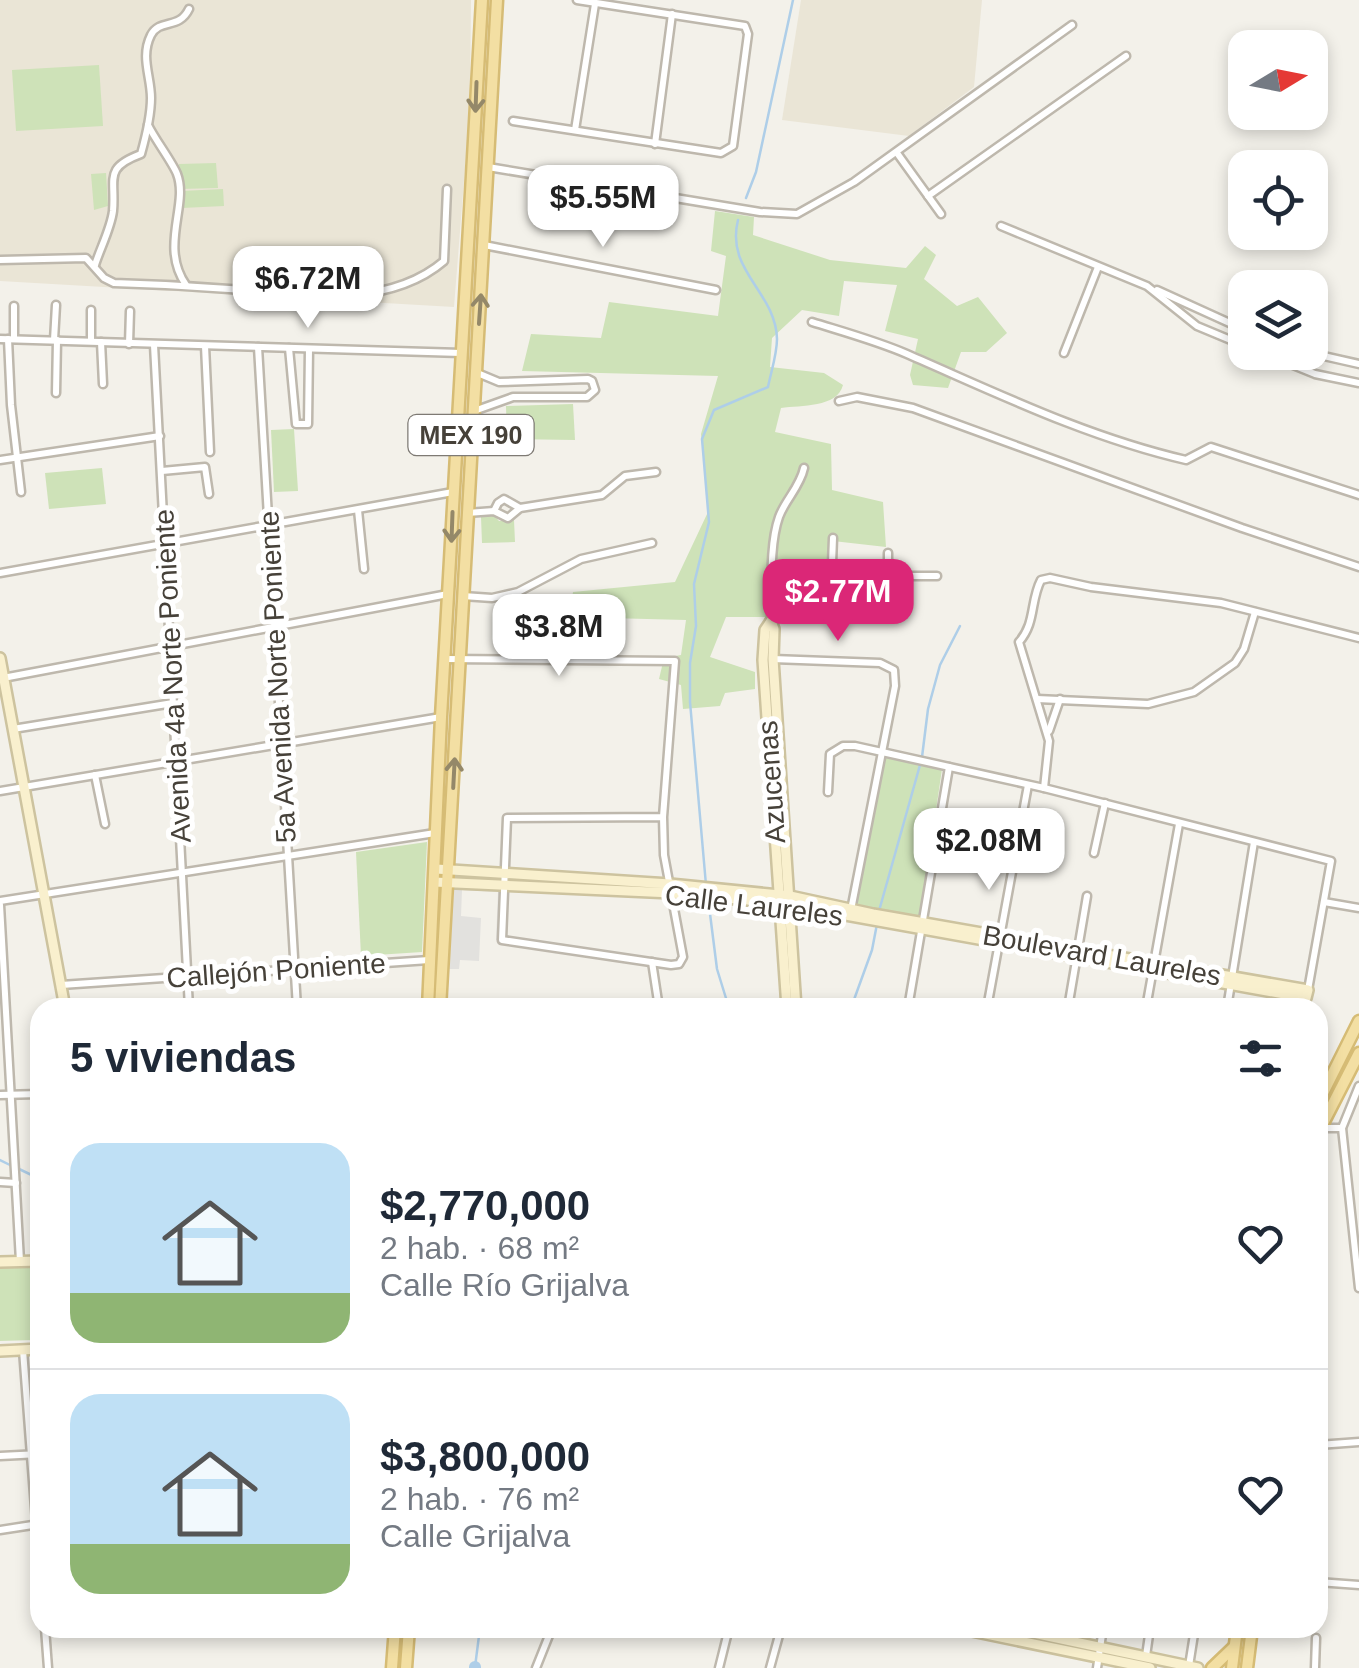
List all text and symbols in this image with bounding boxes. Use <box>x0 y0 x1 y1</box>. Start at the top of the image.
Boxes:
north arrow <box>1228 30 1328 130</box>
map controls <box>1228 30 1328 370</box>
one-way arrow <box>466 81 485 113</box>
button: locate <box>1228 150 1328 250</box>
pin: $5.55M <box>522 165 684 250</box>
text: $5.55M <box>550 179 656 215</box>
pin: $6.72M <box>227 246 389 331</box>
text: $6.72M <box>255 260 361 296</box>
button: layers <box>1228 270 1328 370</box>
one-way arrow <box>470 293 489 325</box>
road number: MEX 190 <box>408 415 534 455</box>
street label: Avenida 4a Norte Poniente <box>148 508 197 844</box>
street label: 5a Avenida Norte Poniente <box>253 510 302 844</box>
one-way arrow <box>442 510 461 542</box>
pin: $2.77M <box>757 559 919 644</box>
text: $2.77M <box>785 573 891 609</box>
pin: $3.8M <box>489 594 629 679</box>
text: $3.8M <box>515 608 603 644</box>
street label: Azucenas <box>752 720 791 844</box>
one-way arrow <box>444 757 463 789</box>
pin: $2.08M <box>908 808 1070 893</box>
text: $2.08M <box>936 822 1042 858</box>
street label: Calle Laureles <box>663 879 845 932</box>
street label: Boulevard Laureles <box>980 919 1223 992</box>
street label: Callejón Poniente <box>165 947 387 994</box>
icon: filters <box>1233 1031 1288 1086</box>
text: 5 viviendas <box>70 1034 296 1081</box>
text: $2,770,000 <box>380 1182 590 1229</box>
icon: home <box>150 1183 270 1303</box>
icon: heart <box>1233 1216 1288 1271</box>
text: 2 hab. · 68 m² <box>380 1230 579 1266</box>
text: Calle Río Grijalva <box>380 1267 629 1303</box>
text: $3,800,000 <box>380 1433 590 1480</box>
icon: home <box>150 1434 270 1554</box>
icon: heart <box>1233 1467 1288 1522</box>
text: 2 hab. · 76 m² <box>380 1481 579 1517</box>
text: Calle Grijalva <box>380 1518 570 1554</box>

